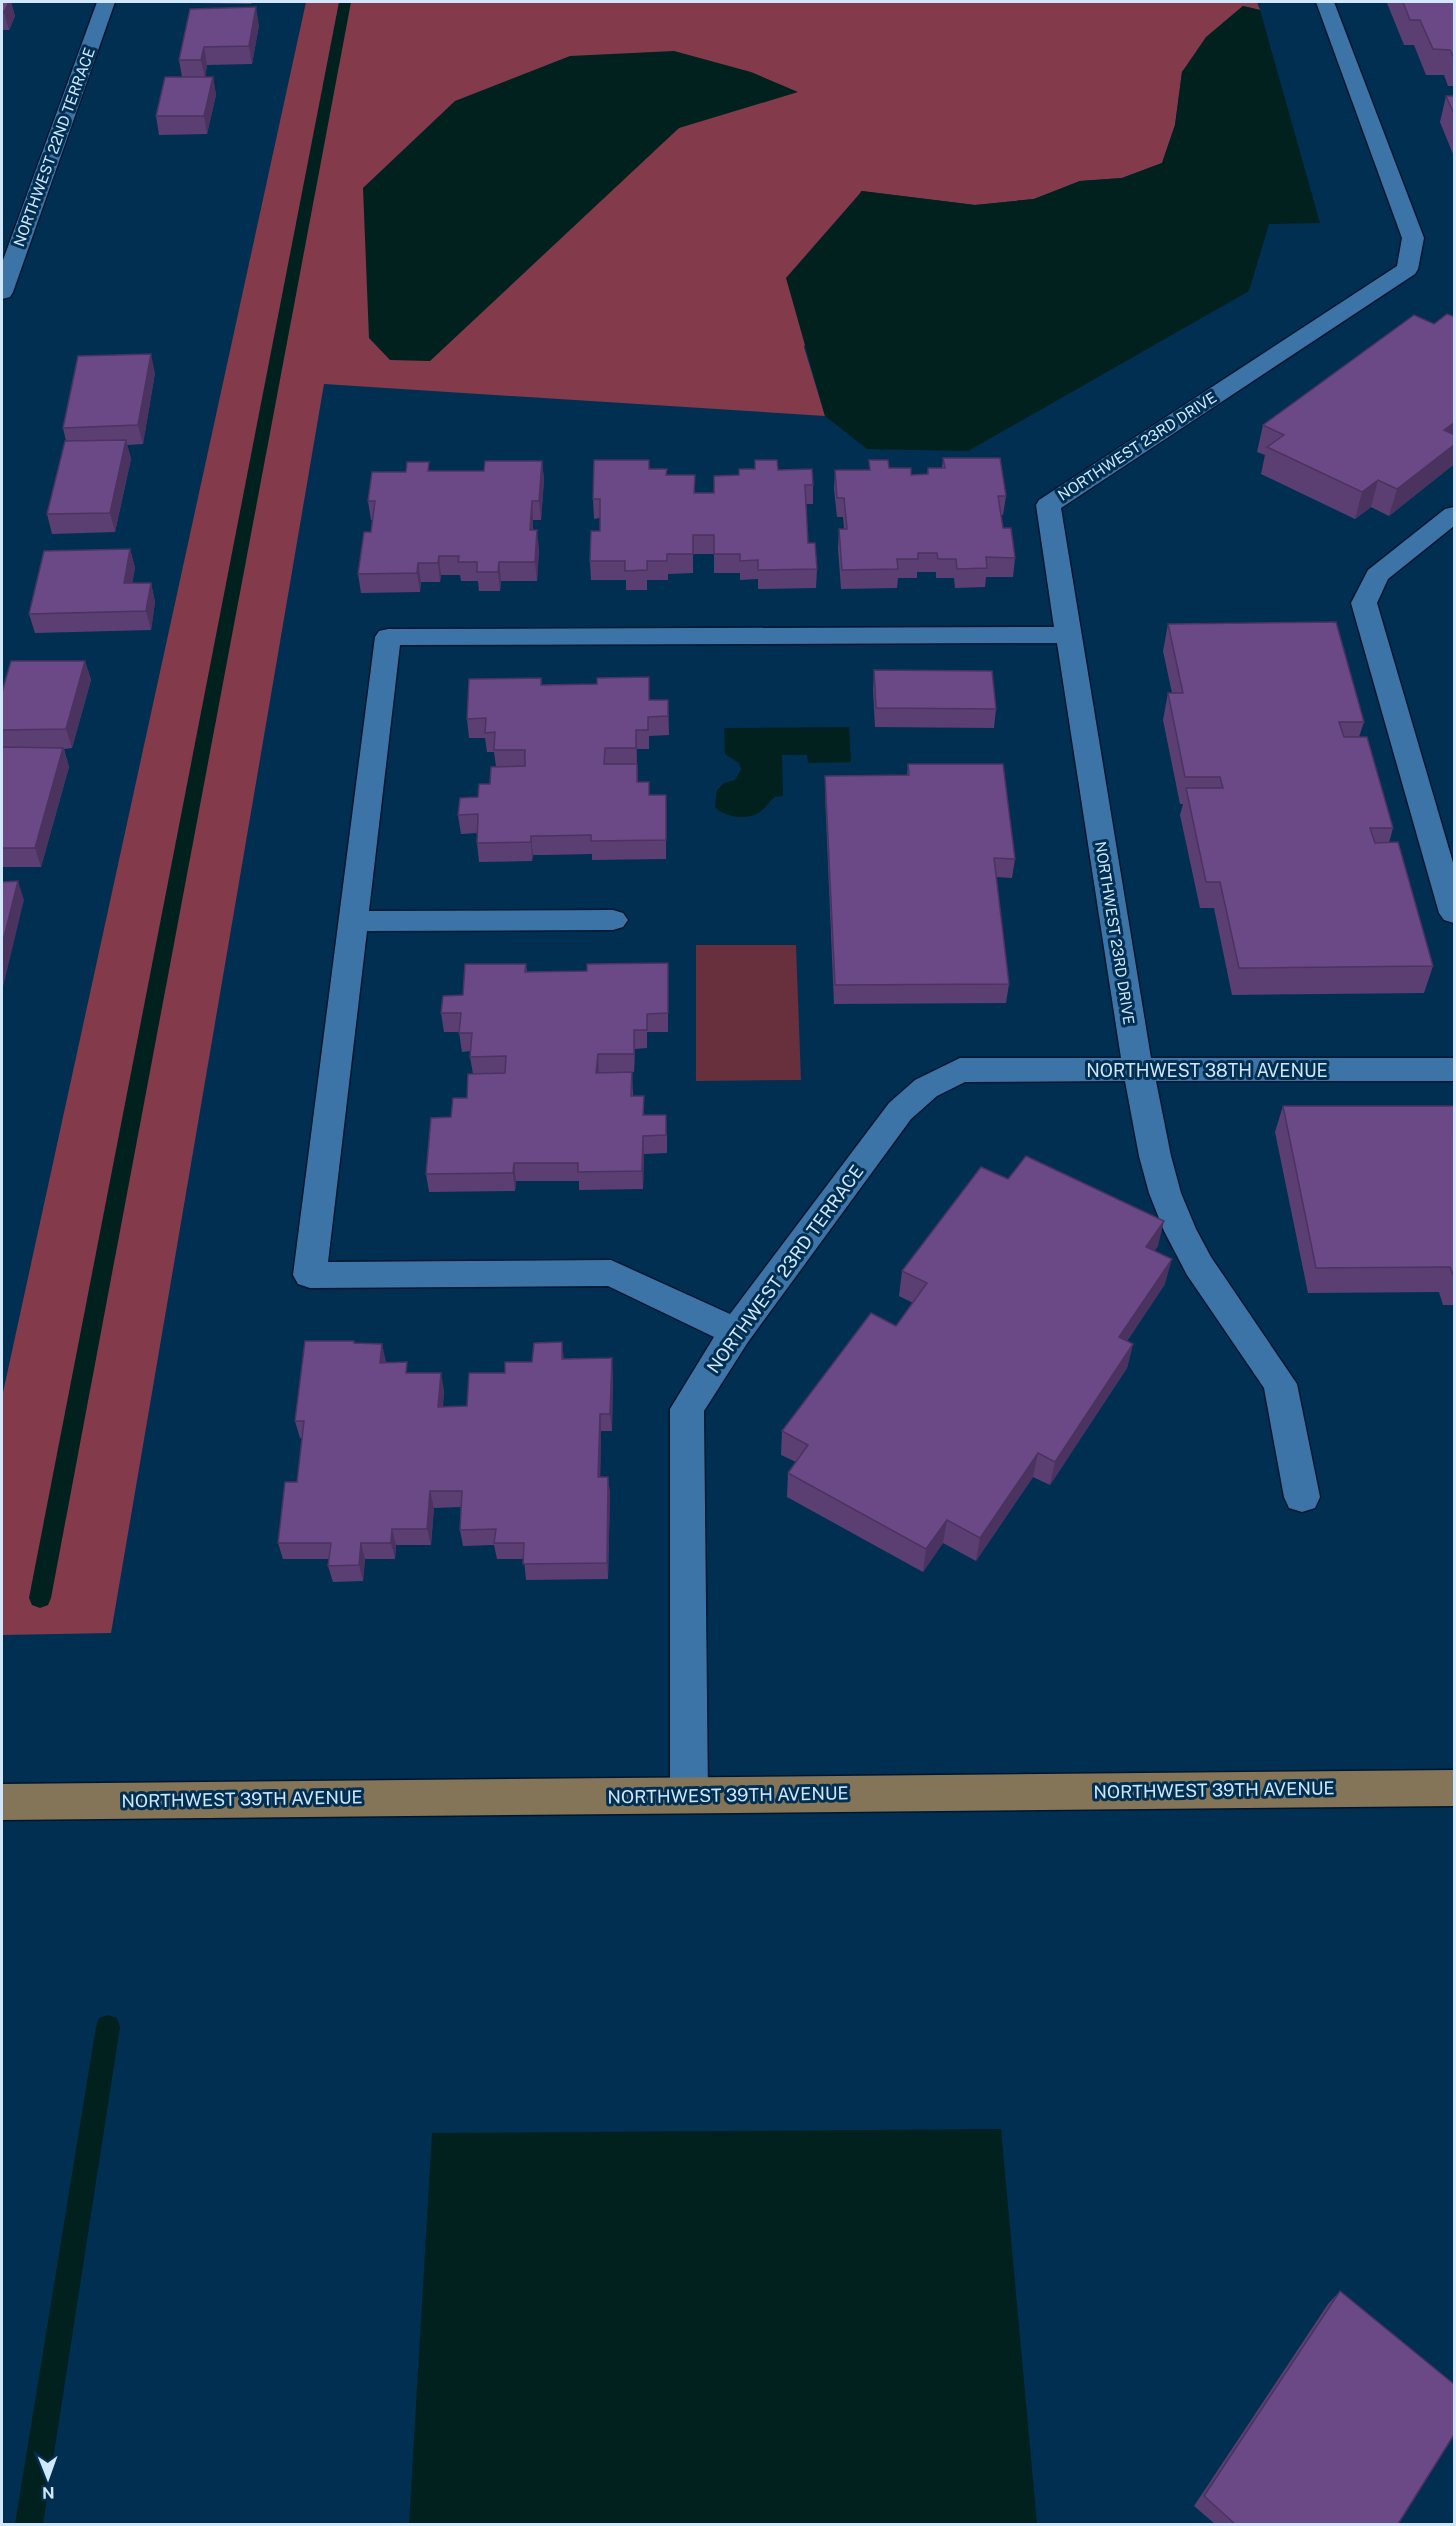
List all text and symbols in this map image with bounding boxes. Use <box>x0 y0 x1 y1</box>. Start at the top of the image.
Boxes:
street label: NORTHWEST 22ND TERRACE <box>10 45 98 249</box>
street label: NORTHWEST 23RD DRIVE <box>1055 388 1219 504</box>
street label: NORTHWEST 23RD DRIVE <box>1092 840 1138 1026</box>
street label: NORTHWEST 38TH AVENUE <box>1086 1060 1328 1081</box>
street label: NORTHWEST 23RD TERRACE <box>703 1161 867 1377</box>
street label: NORTHWEST 39TH AVENUE <box>1093 1777 1335 1803</box>
street label: NORTHWEST 39TH AVENUE <box>607 1782 849 1808</box>
street label: NORTHWEST 39TH AVENUE <box>121 1786 363 1812</box>
north arrow <box>18 2448 78 2508</box>
text: N <box>42 2483 55 2502</box>

